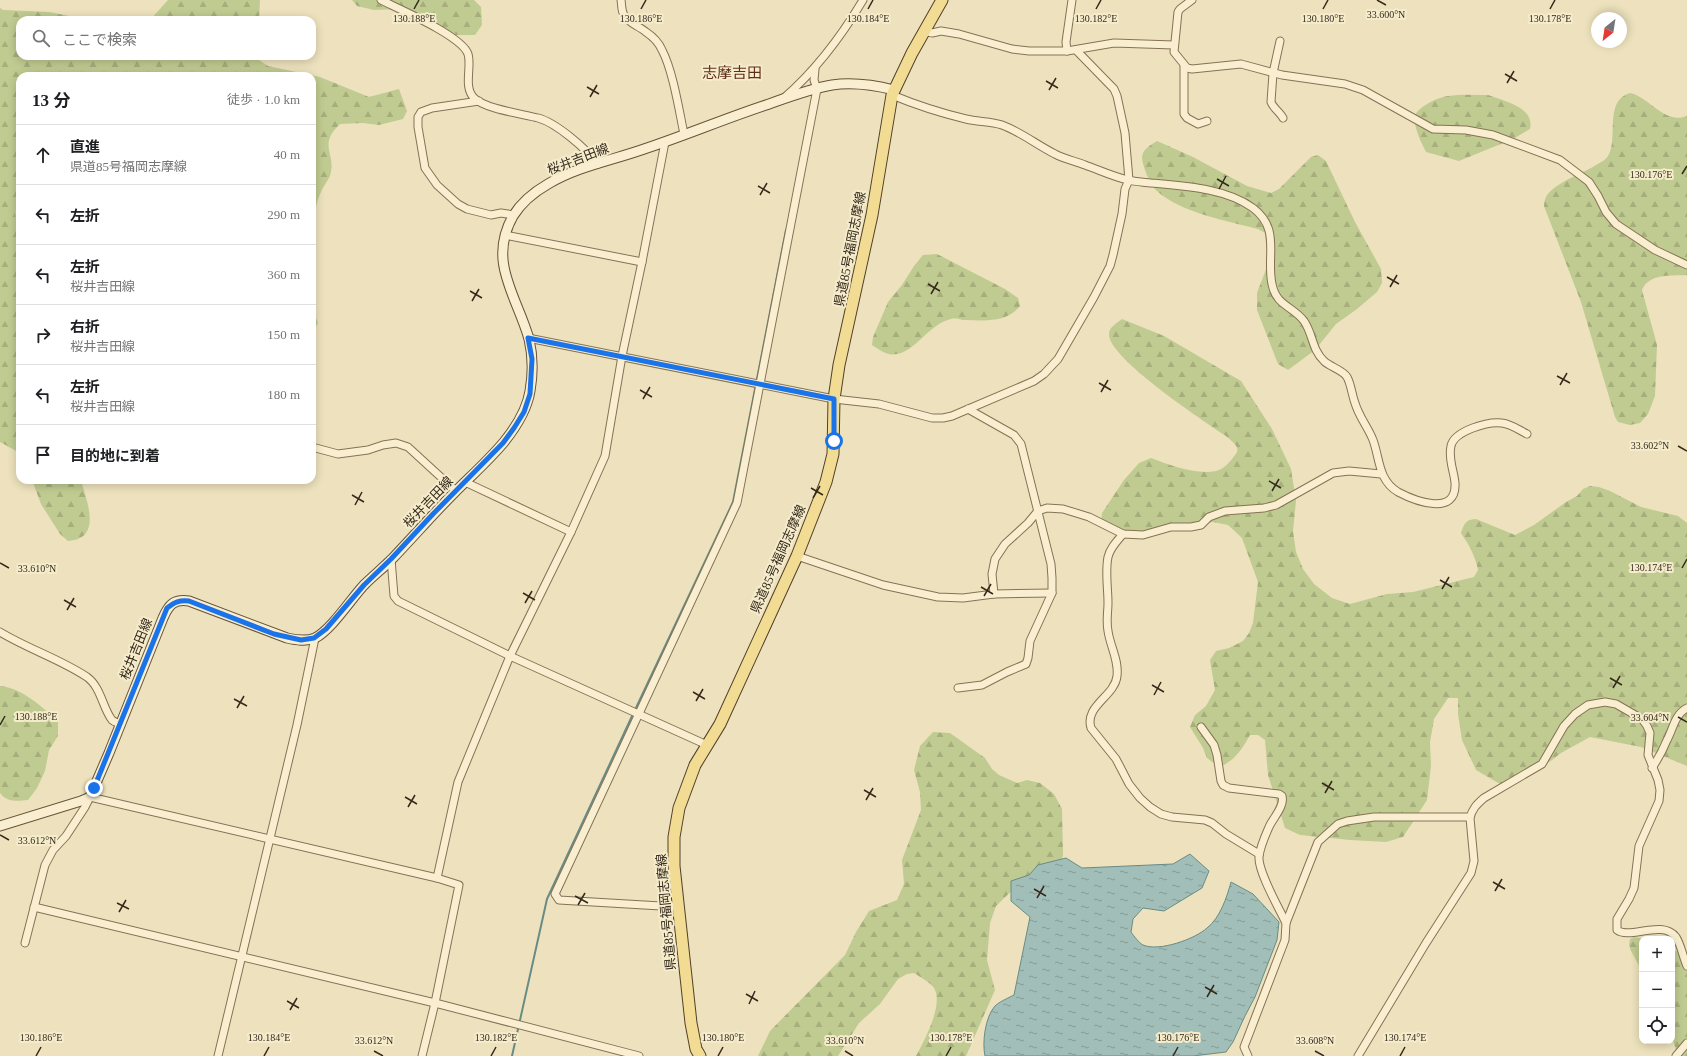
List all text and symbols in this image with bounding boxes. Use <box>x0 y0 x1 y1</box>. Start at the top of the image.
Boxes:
text: 33.600°N <box>1367 9 1405 20</box>
north arrow <box>1591 12 1627 48</box>
text: 130.188°E <box>393 13 435 24</box>
text: 130.186°E <box>620 13 662 24</box>
text: 130.184°E <box>847 13 889 24</box>
text: 130.182°E <box>1075 13 1117 24</box>
text: 130.180°E <box>1302 13 1344 24</box>
text: 130.178°E <box>1529 13 1571 24</box>
search box <box>16 16 316 60</box>
icon: search <box>30 27 52 49</box>
text: ここで検索 <box>62 32 137 48</box>
district label: 志摩吉田 <box>702 65 762 81</box>
text: 13 分 <box>32 91 70 110</box>
text: 徒歩 · 1.0 km <box>227 92 300 107</box>
text: 直進 <box>70 139 100 155</box>
street label: 桜井吉田線 <box>545 140 611 178</box>
icon: ahead <box>32 144 54 166</box>
text: 40 m <box>274 147 300 162</box>
text: 県道85号福岡志摩線 <box>70 159 187 174</box>
text: 130.176°E <box>1630 169 1672 180</box>
street label: 県道85号福岡志摩線 <box>831 190 869 308</box>
icon: left <box>32 204 54 226</box>
text: 290 m <box>267 207 300 222</box>
text: 左折 <box>70 208 100 224</box>
text: 左折 <box>70 259 100 275</box>
icon: left <box>32 264 54 286</box>
text: 360 m <box>267 267 300 282</box>
text: 桜井吉田線 <box>70 279 135 294</box>
text: 右折 <box>70 319 100 335</box>
icon: right <box>32 324 54 346</box>
text: 150 m <box>267 327 300 342</box>
text: 桜井吉田線 <box>70 339 135 354</box>
text: 左折 <box>70 379 100 395</box>
icon: left <box>32 384 54 406</box>
text: 180 m <box>267 387 300 402</box>
text: 桜井吉田線 <box>70 399 135 414</box>
route start <box>825 432 843 450</box>
text: 33.602°N <box>1631 440 1669 451</box>
icon: arrive <box>32 444 54 466</box>
text: 目的地に到着 <box>70 448 160 464</box>
street label: 桜井吉田線 <box>400 473 456 531</box>
street label: 県道85号福岡志摩線 <box>747 502 809 616</box>
text: 130.174°E <box>1630 562 1672 573</box>
text: 33.610°N <box>18 563 56 574</box>
street label: 桜井吉田線 <box>117 616 155 682</box>
text: 130.188°E <box>15 711 57 722</box>
text: 33.604°N <box>1631 712 1669 723</box>
route end <box>85 779 103 797</box>
text: 33.612°N <box>18 835 56 846</box>
street label: 県道85号福岡志摩線 <box>653 853 679 971</box>
map controls <box>1639 936 1675 1044</box>
button: + <box>1639 936 1675 972</box>
button: − <box>1639 972 1675 1008</box>
button: locate <box>1639 1008 1675 1044</box>
text: 130.186°E <box>20 1032 62 1043</box>
text: 130.184°E <box>248 1032 290 1043</box>
text: 130.182°E <box>475 1032 517 1043</box>
text: 130.180°E <box>702 1032 744 1043</box>
text: 130.178°E <box>930 1032 972 1043</box>
text: 130.176°E <box>1157 1032 1199 1043</box>
text: 130.174°E <box>1384 1032 1426 1043</box>
text: 33.612°N <box>355 1035 393 1046</box>
text: 33.610°N <box>826 1035 864 1046</box>
text: 33.608°N <box>1296 1035 1334 1046</box>

